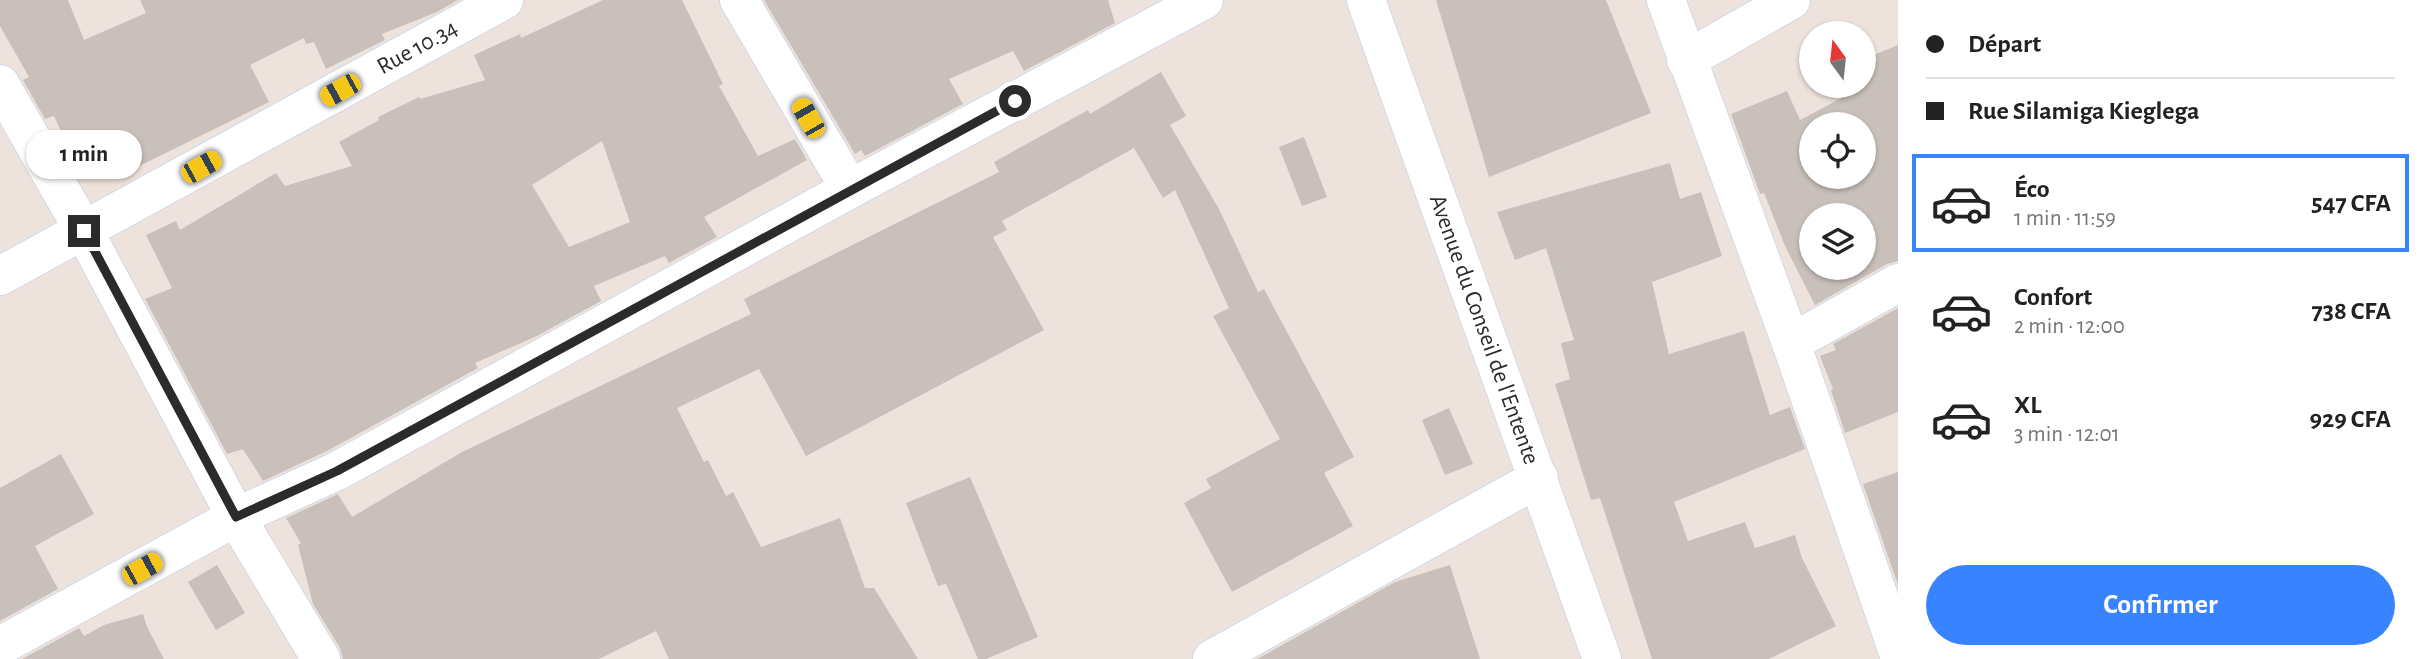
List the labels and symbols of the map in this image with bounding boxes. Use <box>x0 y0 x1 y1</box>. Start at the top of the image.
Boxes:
street label: Rue 10.34 <box>373 16 462 79</box>
north arrow <box>1799 21 1876 98</box>
car <box>317 71 364 109</box>
route start <box>999 85 1031 117</box>
car <box>789 95 828 141</box>
callout: 1 min <box>26 130 142 178</box>
car <box>178 148 225 186</box>
street label: Avenue du Conseil de l'Entente <box>1425 191 1543 468</box>
route end <box>68 215 100 247</box>
car <box>119 550 166 588</box>

